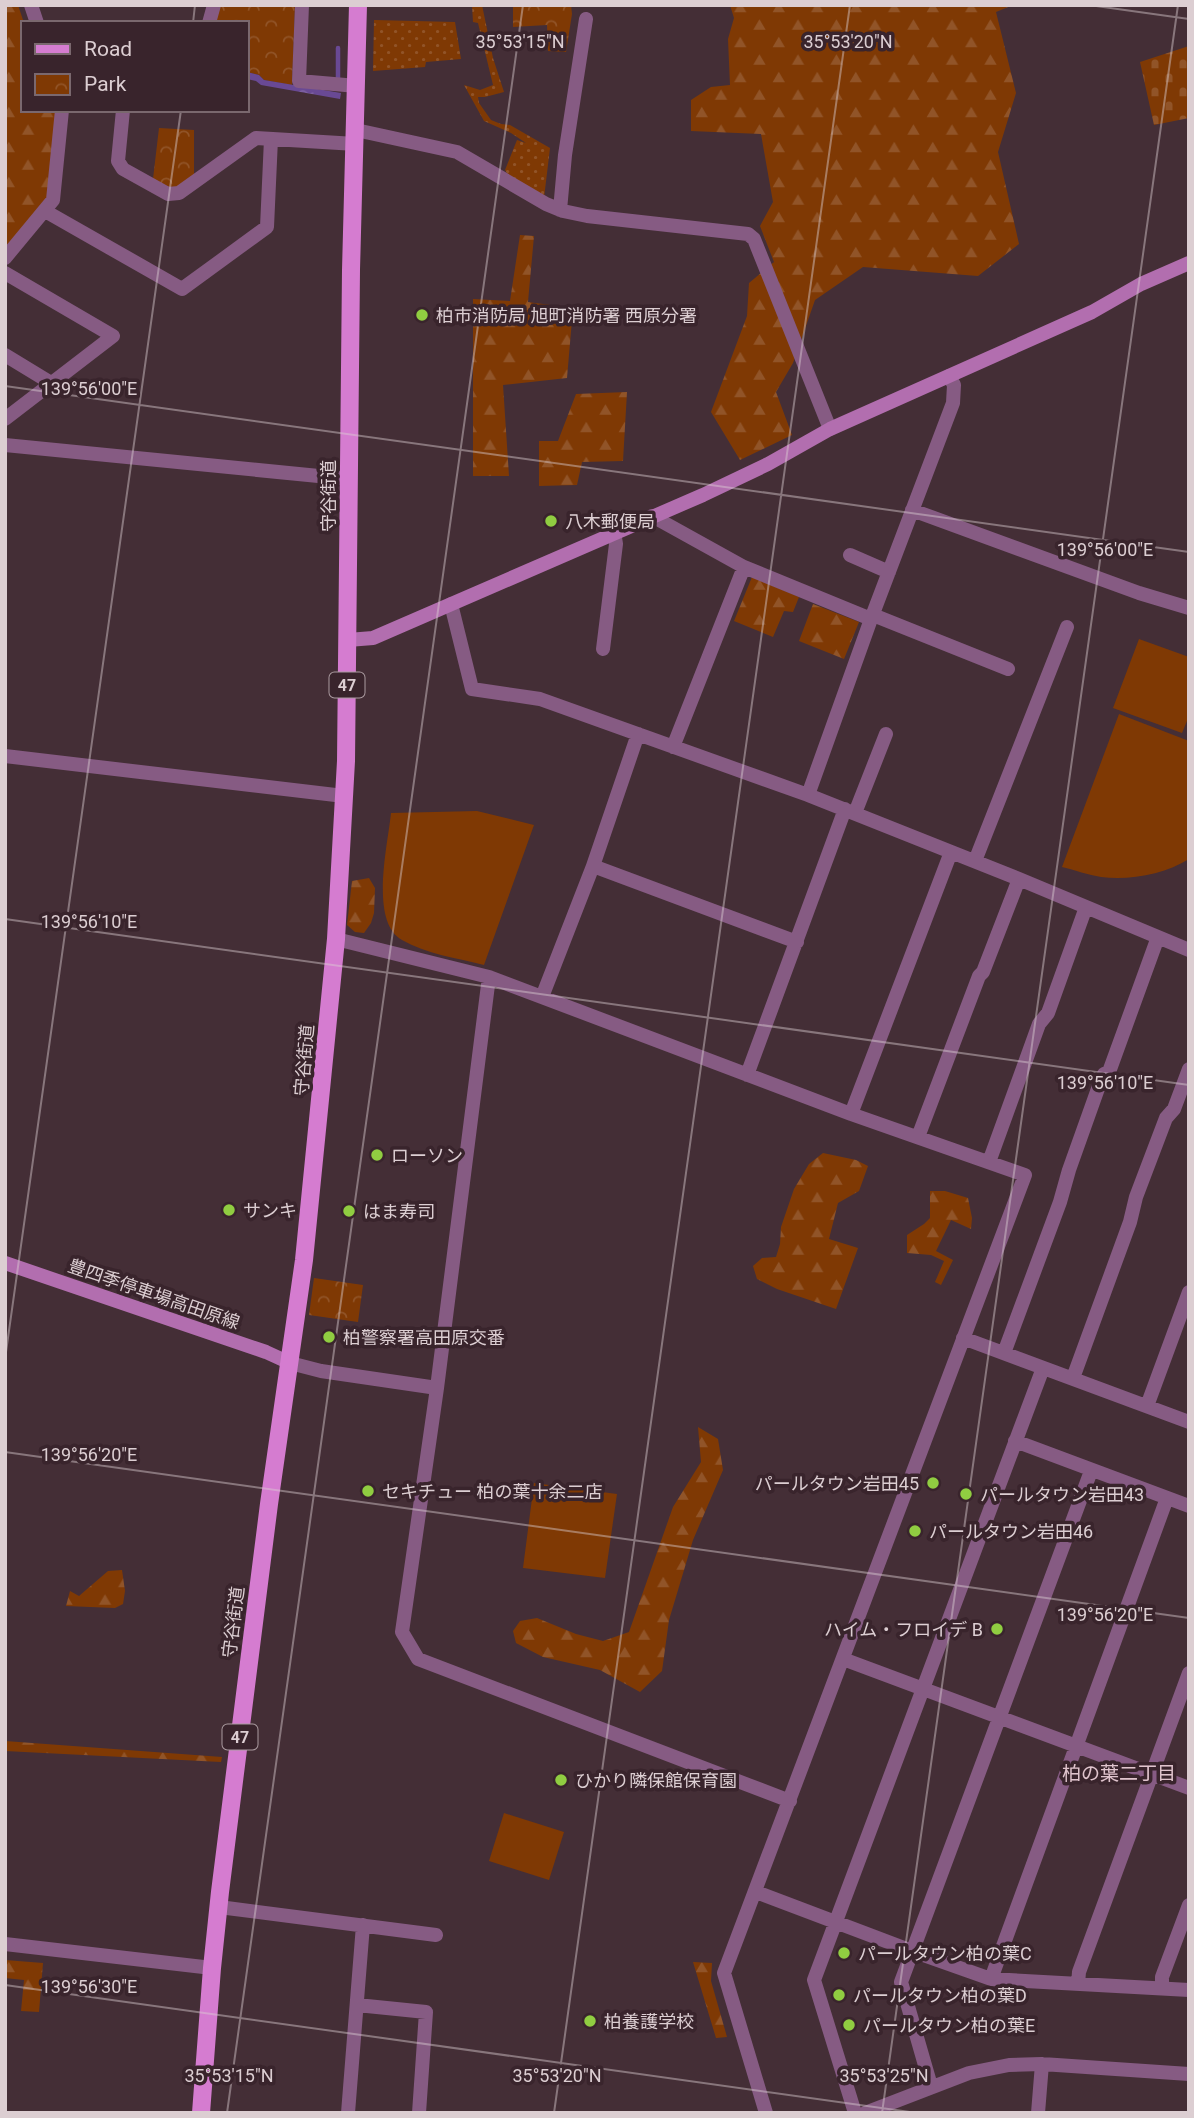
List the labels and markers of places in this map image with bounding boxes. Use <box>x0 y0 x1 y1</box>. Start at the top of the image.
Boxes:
place label: 柏市消防局 旭町消防署 西原分署 <box>436 305 697 326</box>
marker: 柏市消防局 旭町消防署 西原分署 <box>414 307 430 323</box>
place label: 八木郵便局 <box>565 511 655 532</box>
marker: 八木郵便局 <box>543 513 559 529</box>
place label: ローソン <box>391 1145 463 1166</box>
marker: ローソン <box>369 1147 385 1163</box>
place label: サンキ <box>243 1200 297 1221</box>
place label: はま寿司 <box>363 1201 435 1222</box>
marker: サンキ <box>221 1202 237 1218</box>
marker: はま寿司 <box>341 1203 357 1219</box>
place label: 柏警察署高田原交番 <box>343 1327 505 1348</box>
marker: 柏警察署高田原交番 <box>321 1329 337 1345</box>
place label: パールタウン岩田45 <box>755 1473 919 1494</box>
marker: パールタウン岩田45 <box>925 1475 941 1491</box>
place label: セキチュー 柏の葉十余二店 <box>382 1481 602 1502</box>
marker: セキチュー 柏の葉十余二店 <box>360 1483 376 1499</box>
place label: パールタウン岩田43 <box>980 1484 1144 1505</box>
marker: パールタウン岩田43 <box>958 1486 974 1502</box>
place label: パールタウン岩田46 <box>929 1521 1093 1542</box>
marker: パールタウン岩田46 <box>907 1523 923 1539</box>
place label: ハイム・フロイデ B <box>824 1619 983 1640</box>
marker: ハイム・フロイデ B <box>989 1621 1005 1637</box>
place label: ひかり隣保館保育園 <box>575 1770 737 1791</box>
marker: ひかり隣保館保育園 <box>553 1772 569 1788</box>
place label: パールタウン柏の葉C <box>858 1943 1032 1964</box>
marker: パールタウン柏の葉C <box>836 1945 852 1961</box>
place label: パールタウン柏の葉D <box>853 1985 1027 2006</box>
marker: パールタウン柏の葉D <box>831 1987 847 2003</box>
place label: 柏養護学校 <box>604 2011 694 2032</box>
marker: 柏養護学校 <box>582 2013 598 2029</box>
place label: パールタウン柏の葉E <box>863 2015 1035 2036</box>
marker: パールタウン柏の葉E <box>841 2017 857 2033</box>

